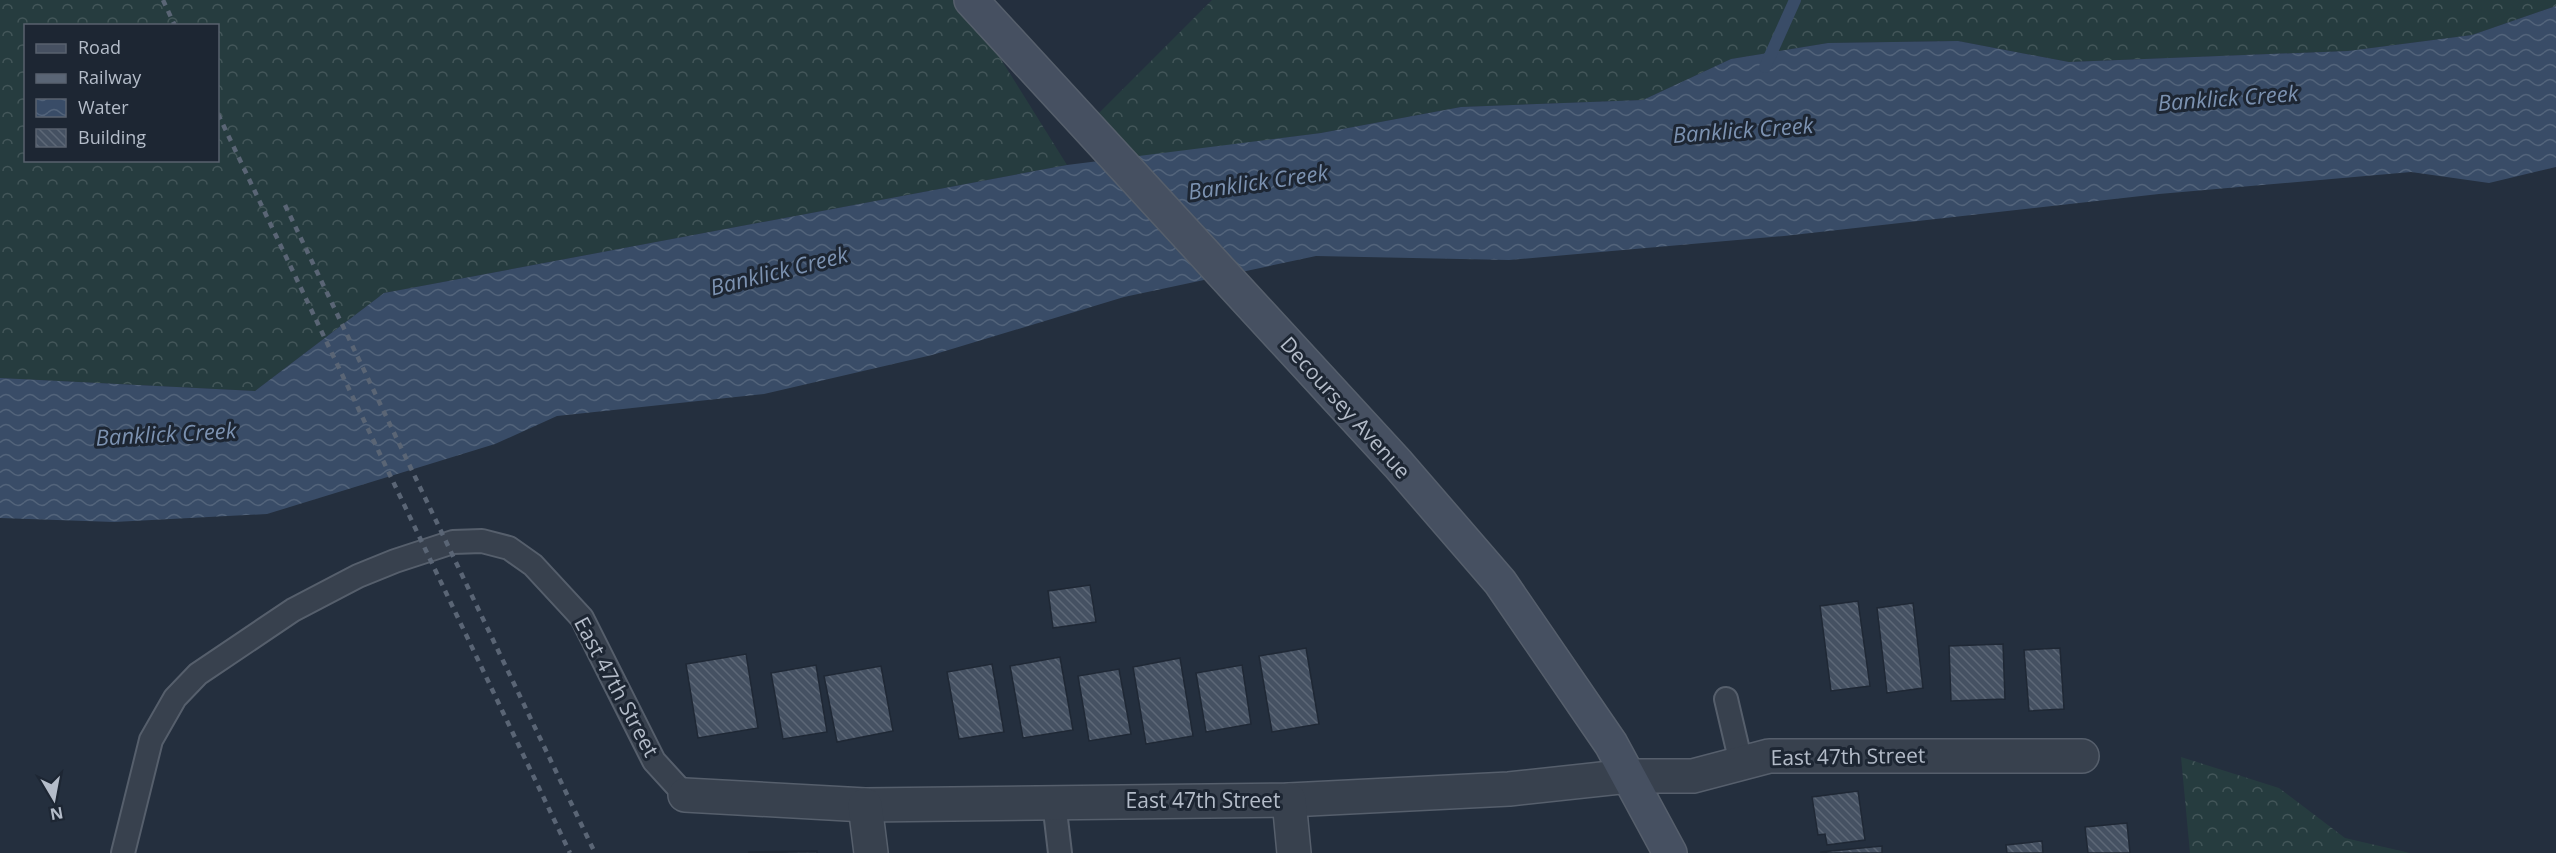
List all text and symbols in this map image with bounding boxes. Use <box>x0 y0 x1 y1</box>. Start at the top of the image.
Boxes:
legend <box>24 24 219 162</box>
text: Road <box>78 35 121 59</box>
text: Railway <box>78 65 142 89</box>
water label: Banklick Creek <box>2157 77 2301 117</box>
text: Water <box>78 95 129 119</box>
water label: Banklick Creek <box>1672 109 1816 149</box>
text: Building <box>78 125 146 149</box>
water label: Banklick Creek <box>1186 156 1331 206</box>
water label: Banklick Creek <box>707 238 852 302</box>
street label: Decoursey Avenue <box>1274 330 1417 484</box>
water label: Banklick Creek <box>95 414 238 452</box>
street label: East 47th Street <box>568 612 666 761</box>
street label: East 47th Street <box>1770 741 1926 771</box>
north arrow <box>24 769 84 829</box>
street label: East 47th Street <box>1126 786 1280 814</box>
text: N <box>48 802 65 826</box>

